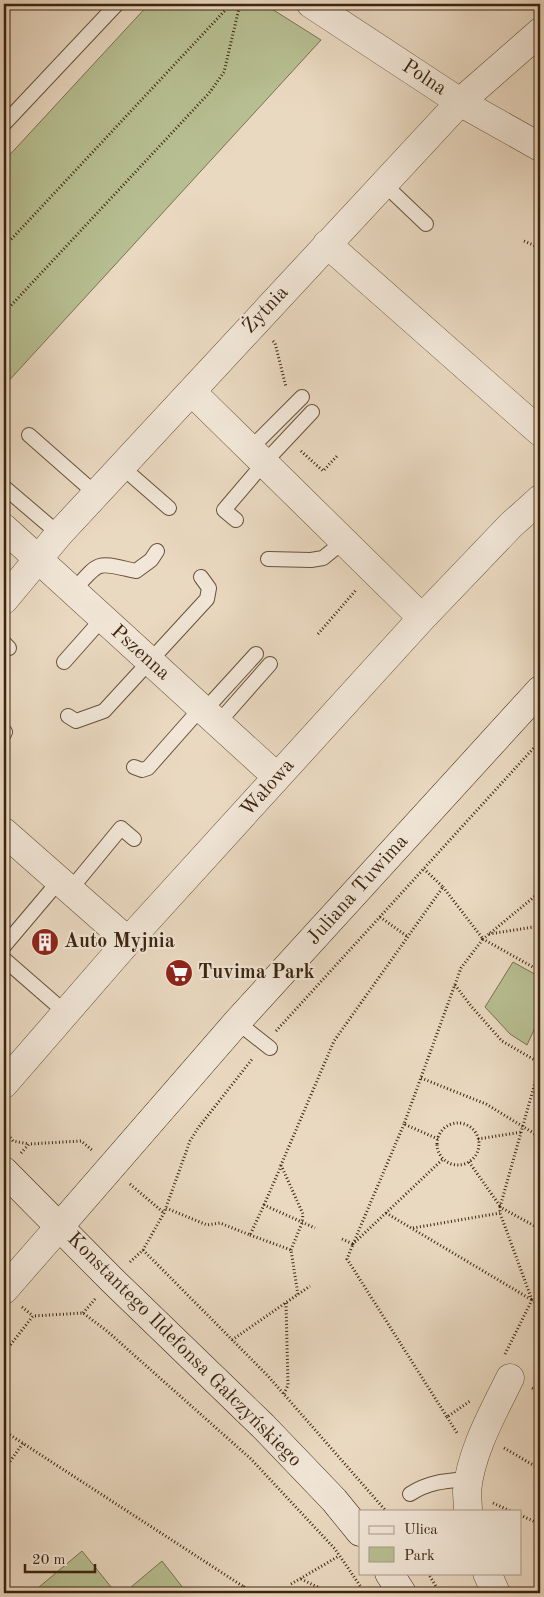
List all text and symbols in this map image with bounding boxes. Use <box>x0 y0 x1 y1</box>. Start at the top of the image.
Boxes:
street label: Polna <box>398 56 450 100</box>
street label: Żytnia <box>238 281 293 338</box>
street label: Pszenna <box>107 622 173 685</box>
street label: Wałowa <box>237 755 299 821</box>
street label: Juliana Tuwima <box>304 831 412 949</box>
building icon: Auto Myjnia <box>30 927 60 957</box>
place label: Auto Myjnia <box>64 932 175 952</box>
supermarket icon: Tuvima Park <box>164 958 194 988</box>
place label: Tuvima Park <box>198 963 315 983</box>
street label: Konstantego Ildefonsa Gałczyńskiego <box>63 1229 305 1471</box>
legend <box>359 1510 522 1574</box>
text: Ulica <box>404 1523 438 1538</box>
scale bar <box>25 1542 95 1574</box>
text: Park <box>404 1549 435 1564</box>
text: 20 m <box>32 1553 66 1568</box>

